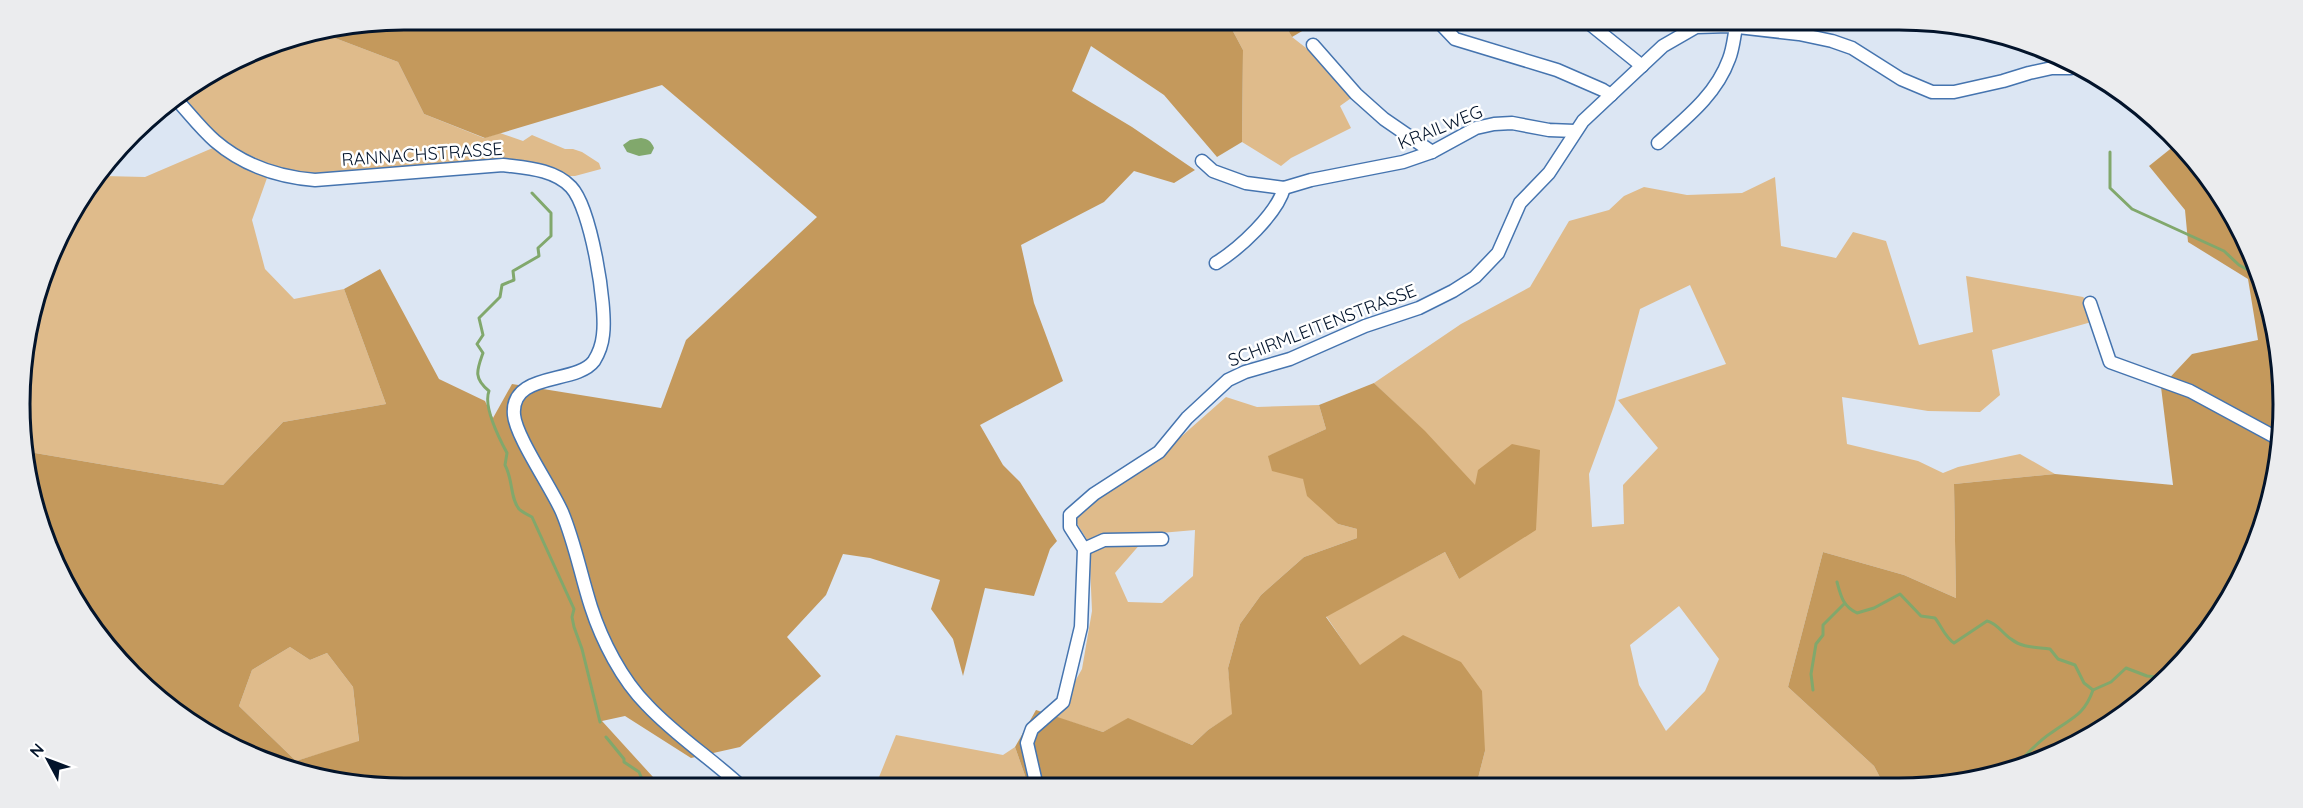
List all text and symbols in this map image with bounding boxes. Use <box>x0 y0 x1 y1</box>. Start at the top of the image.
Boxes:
street label: KRAILWEG <box>1394 100 1486 154</box>
street label: RANNACHSTRASSE <box>341 137 503 171</box>
street label: SCHIRMLEITENSTRASSE <box>1225 278 1419 372</box>
north arrow <box>18 730 78 790</box>
text: N <box>25 739 48 761</box>

